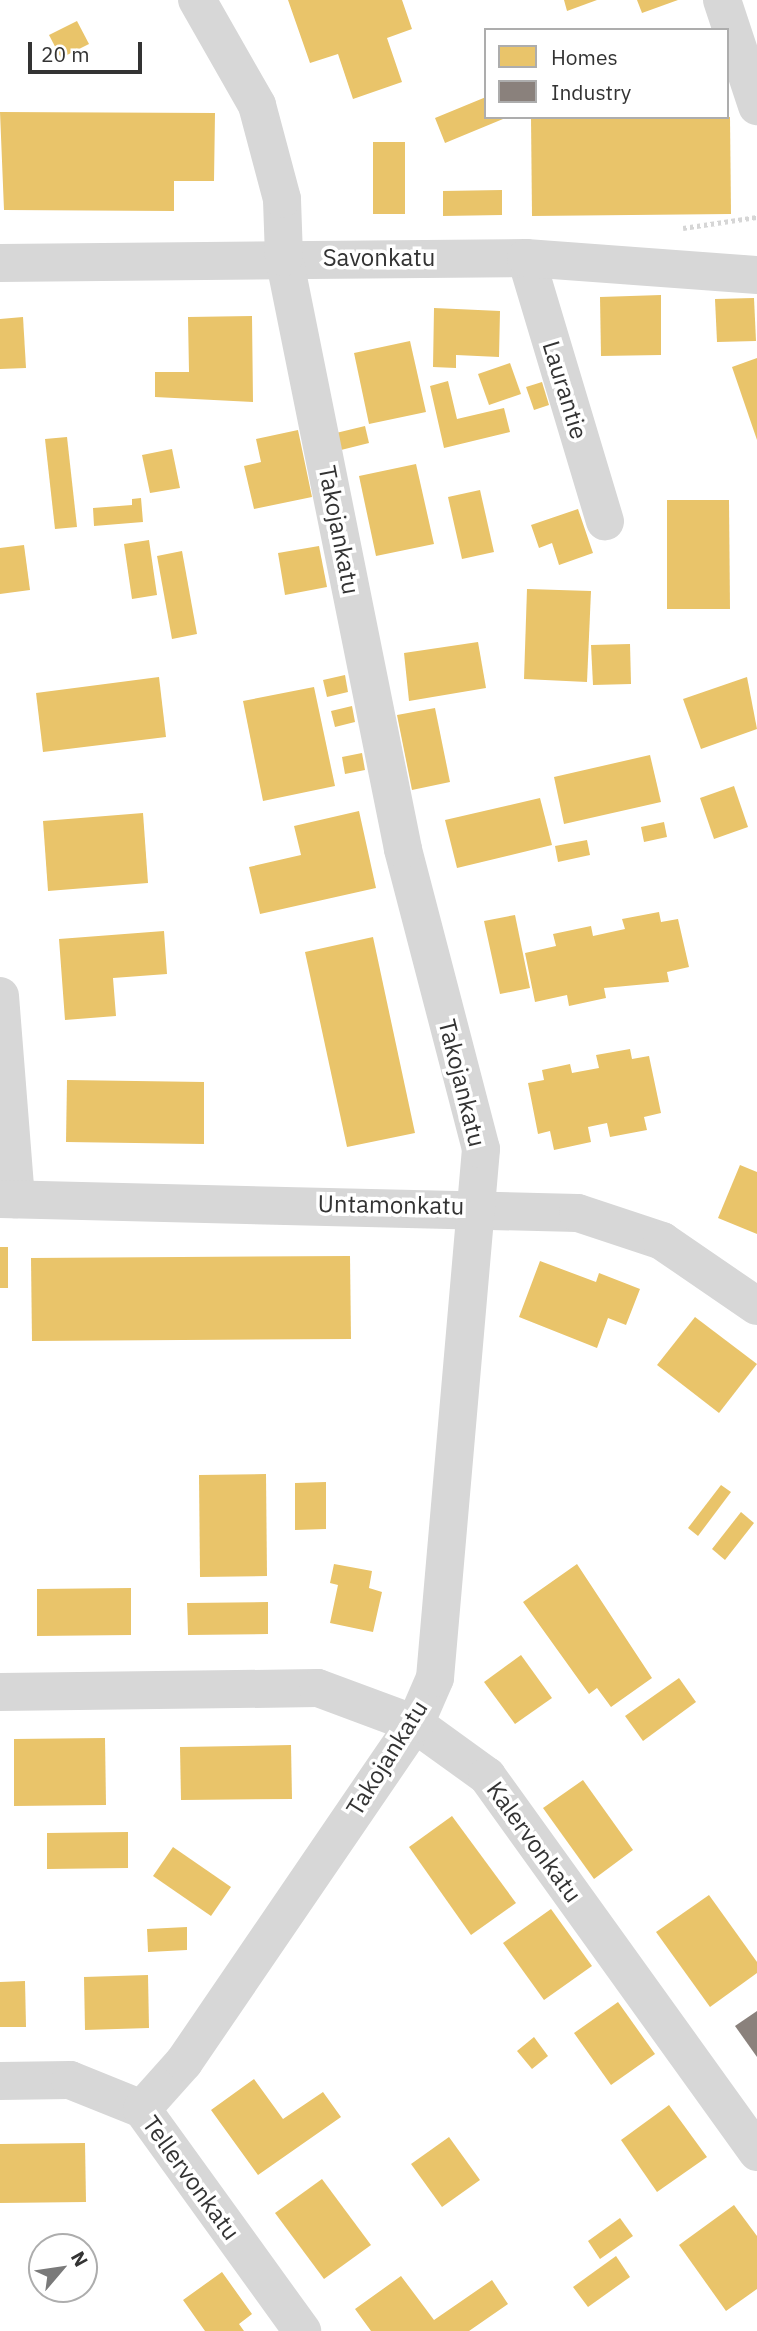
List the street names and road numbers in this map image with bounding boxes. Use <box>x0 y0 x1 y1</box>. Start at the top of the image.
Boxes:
street label: Savonkatu <box>323 244 435 272</box>
street label: Laurantie <box>536 337 594 443</box>
street label: Takojankatu <box>312 463 366 597</box>
street label: Takojankatu <box>432 1016 492 1150</box>
street label: Untamonkatu <box>317 1189 465 1221</box>
street label: Takojankatu <box>340 1695 434 1821</box>
street label: Kalervonkatu <box>480 1776 588 1908</box>
street label: Tellervonkatu <box>136 2110 246 2246</box>

